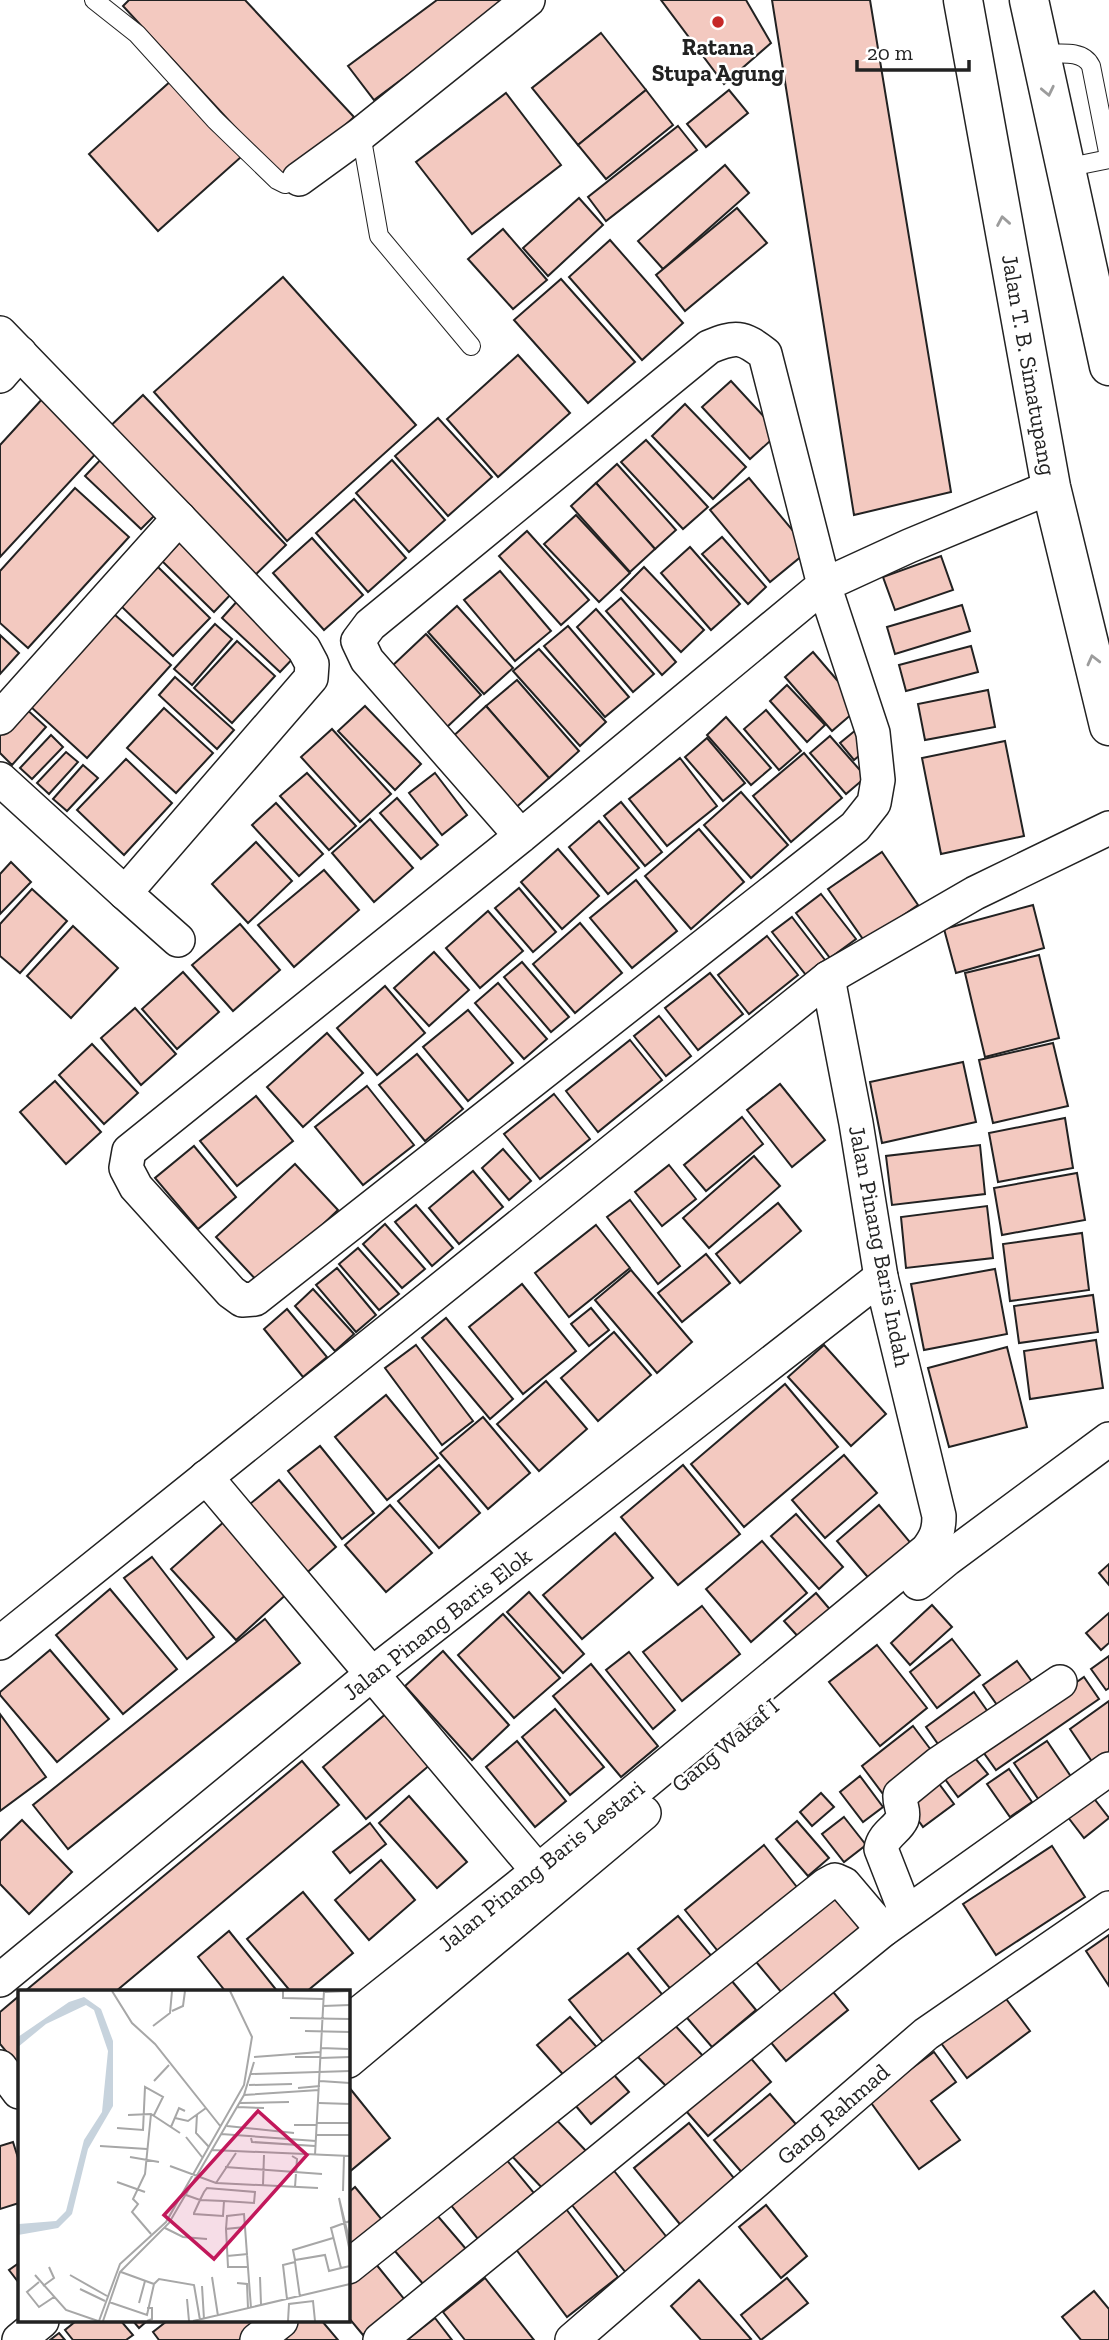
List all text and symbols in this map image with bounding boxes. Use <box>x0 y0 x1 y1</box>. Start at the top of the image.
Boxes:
marker: Ratana Stupa Agung <box>710 14 726 30</box>
scale bar <box>857 28 969 72</box>
place label: Ratana Stupa Agung <box>652 33 784 87</box>
text: 20 m <box>867 40 913 65</box>
one-way arrow <box>1040 85 1055 97</box>
one-way arrow <box>996 215 1011 227</box>
street label: Jalan T. B. Simatupang <box>996 252 1062 478</box>
one-way arrow <box>1087 654 1101 666</box>
street label: Jalan Pinang Baris Indah <box>843 1123 917 1369</box>
street label: Jalan Pinang Baris Elok <box>337 1542 537 1706</box>
street label: Gang Wakaf I <box>665 1692 785 1798</box>
street label: Jalan Pinang Baris Lestari <box>432 1774 650 1958</box>
inset map <box>18 1990 350 2322</box>
street label: Gang Rahmad <box>771 2057 895 2170</box>

